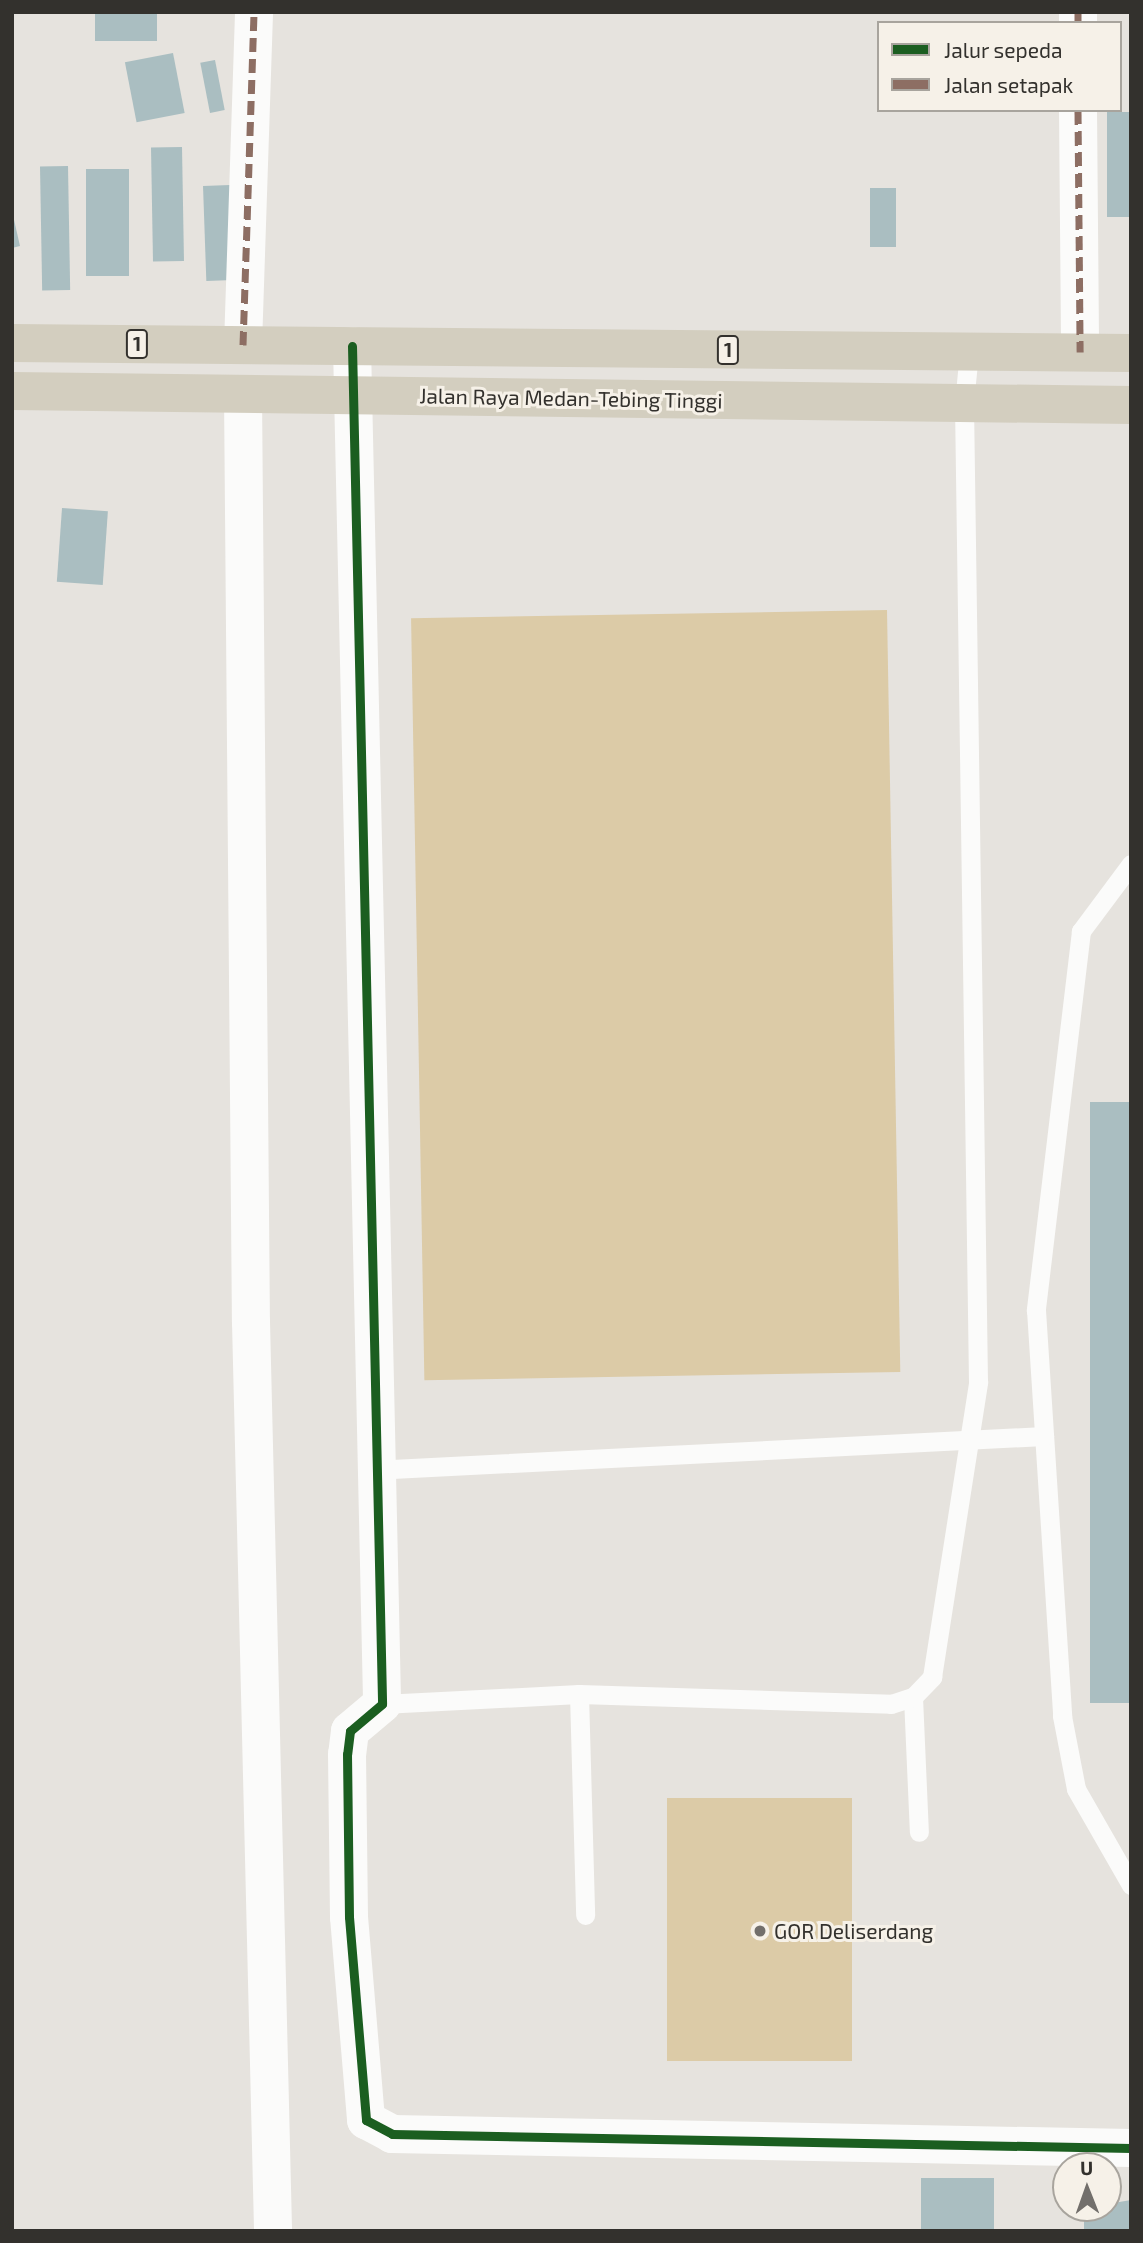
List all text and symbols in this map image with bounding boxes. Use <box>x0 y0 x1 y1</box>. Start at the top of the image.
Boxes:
legend <box>877 21 1122 112</box>
text: Jalur sepeda <box>944 37 1063 62</box>
text: Jalan setapak <box>944 72 1073 97</box>
road number: 1 <box>125 328 149 360</box>
road number: 1 <box>716 334 740 366</box>
street label: Jalan Raya Medan-Tebing Tinggi <box>419 383 723 413</box>
place label: GOR Deliserdang <box>774 1918 933 1944</box>
marker: GOR Deliserdang <box>752 1923 768 1939</box>
north arrow <box>1052 2152 1122 2222</box>
text: U <box>1080 2156 1093 2179</box>

